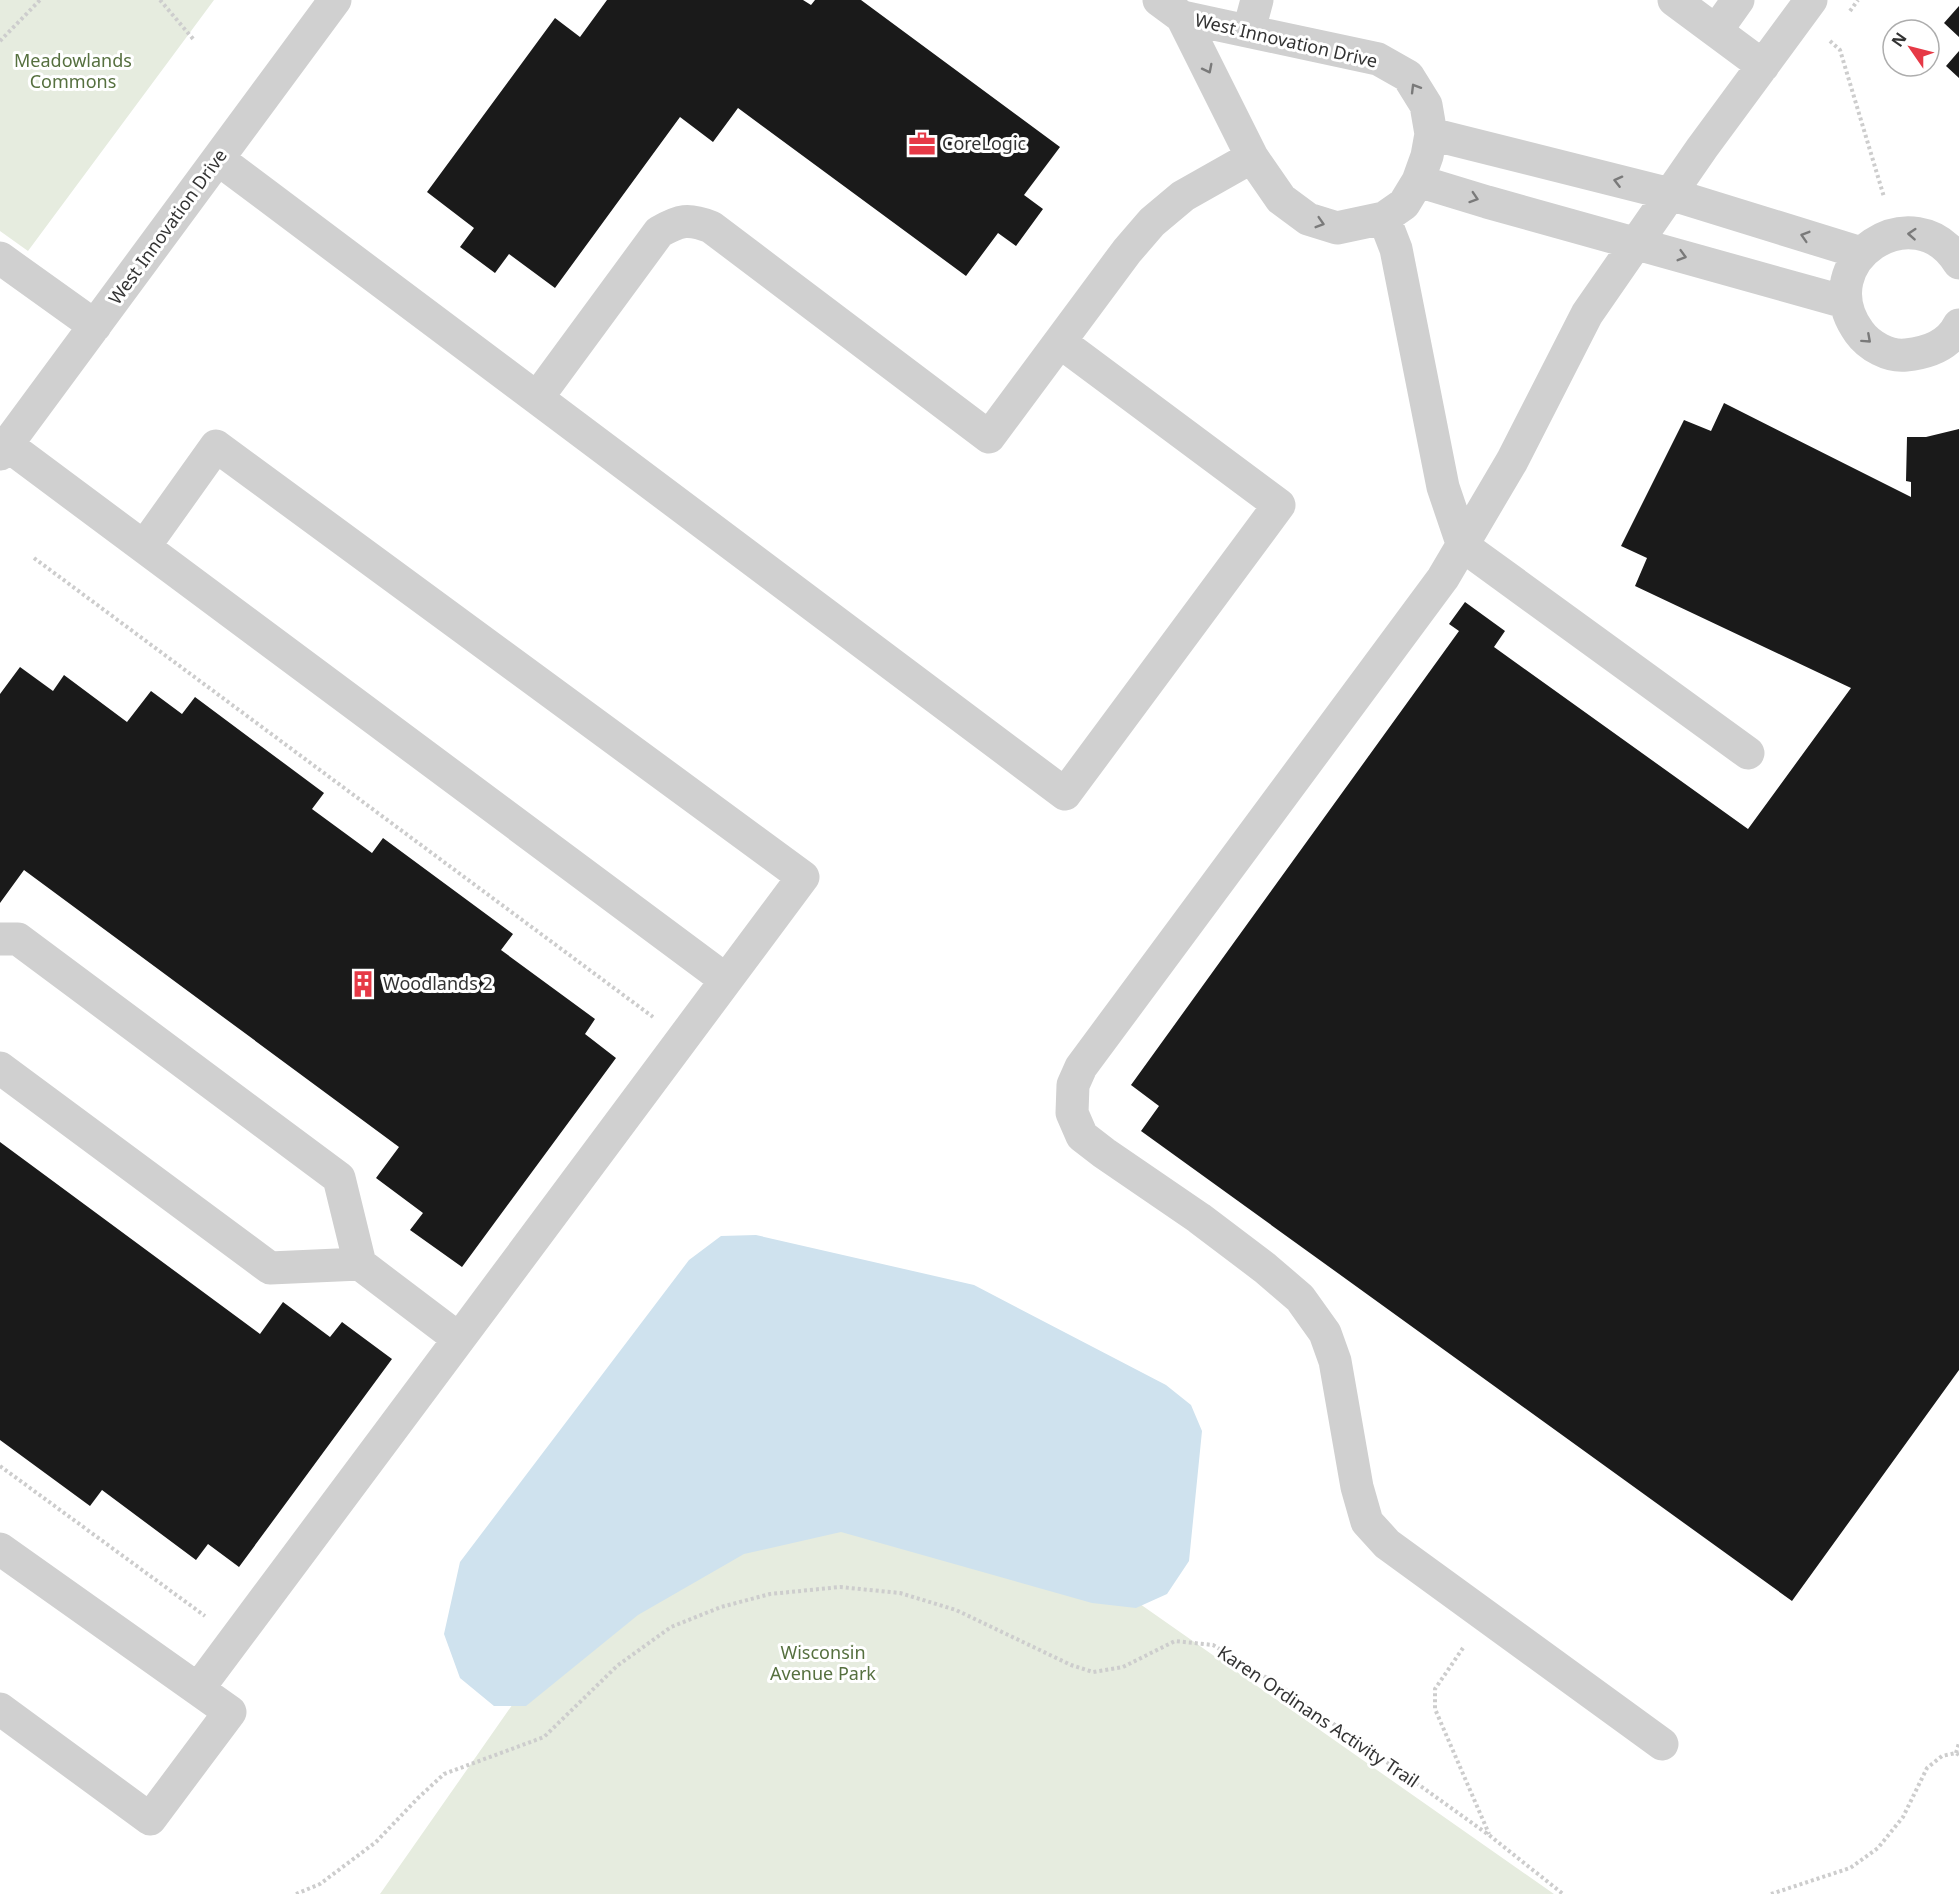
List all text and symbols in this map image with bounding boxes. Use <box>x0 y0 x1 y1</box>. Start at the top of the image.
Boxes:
street label: West Innovation Drive <box>1193 7 1380 73</box>
north arrow <box>1881 18 1941 78</box>
text: N <box>1886 28 1911 51</box>
park label: Meadowlands Commons <box>14 48 132 93</box>
one-way arrow <box>1201 63 1213 74</box>
one-way arrow <box>1411 84 1422 94</box>
office icon: CoreLogic <box>907 129 937 159</box>
place label: CoreLogic <box>942 131 1027 155</box>
street label: West Innovation Drive <box>103 144 232 309</box>
one-way arrow <box>1613 176 1623 189</box>
one-way arrow <box>1468 191 1479 203</box>
one-way arrow <box>1314 216 1325 228</box>
one-way arrow <box>1907 228 1916 241</box>
one-way arrow <box>1800 231 1811 243</box>
one-way arrow <box>1676 249 1687 261</box>
one-way arrow <box>1860 332 1871 343</box>
building icon: Woodlands 2 <box>348 969 378 999</box>
place label: Woodlands 2 <box>383 971 493 995</box>
park label: Wisconsin Avenue Park <box>770 1640 876 1685</box>
street label: Karen Ordinans Activity Trail <box>1213 1640 1424 1793</box>

